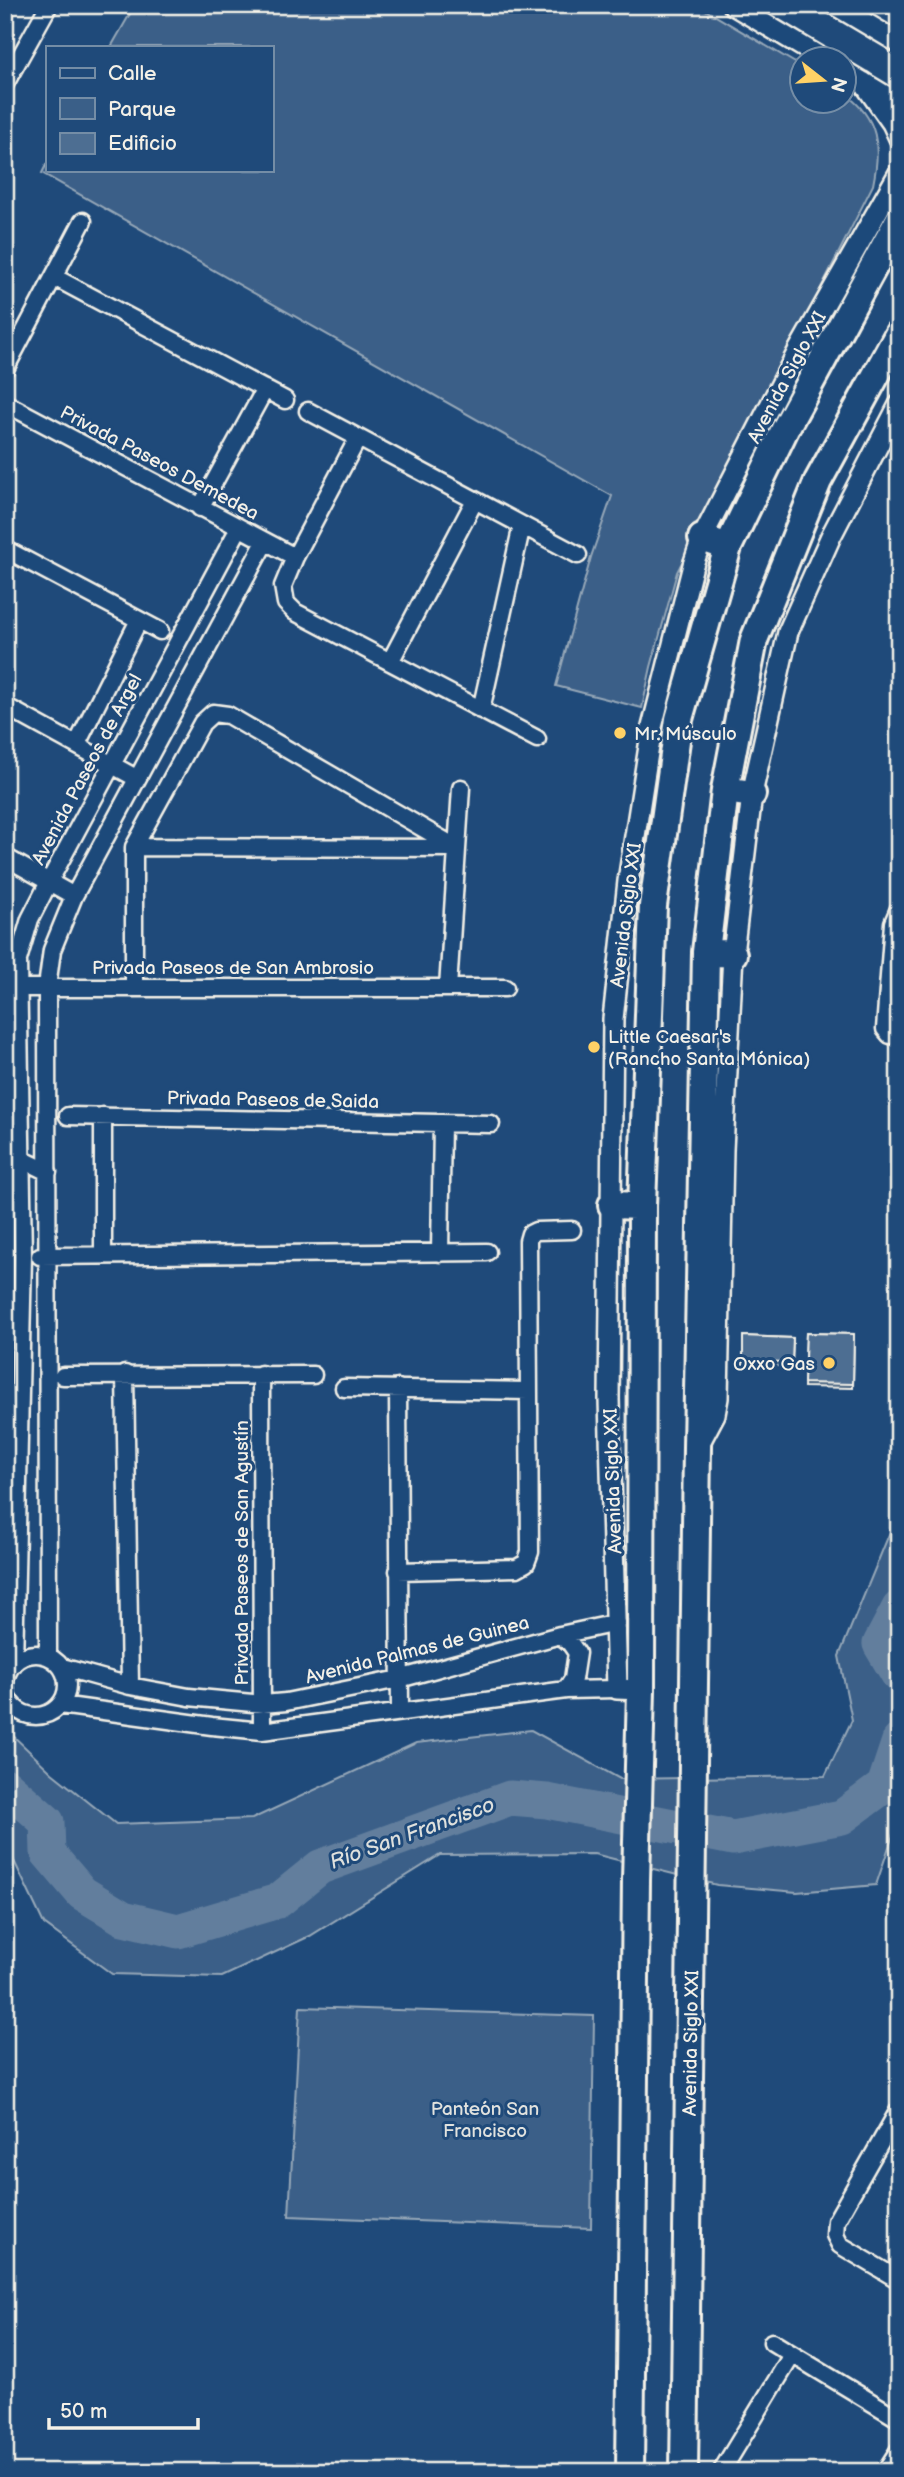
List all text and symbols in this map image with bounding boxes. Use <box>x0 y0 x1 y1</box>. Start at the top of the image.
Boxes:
legend <box>46 46 273 172</box>
north arrow <box>788 46 858 116</box>
text: Calle <box>108 61 157 86</box>
text: N <box>825 74 851 95</box>
text: Parque <box>108 97 176 122</box>
text: Edificio <box>108 131 177 156</box>
street label: Avenida Siglo XXI <box>743 308 832 448</box>
street label: Privada Paseos Demedea <box>56 401 263 526</box>
street label: Avenida Paseos de Argel <box>27 670 147 869</box>
place label: Mr. Músculo <box>634 723 737 746</box>
marker: Mr. Músculo <box>612 725 628 741</box>
street label: Avenida Siglo XXI <box>606 841 647 989</box>
street label: Privada Paseos de San Ambrosio <box>92 957 374 980</box>
place label: Little Caesar's (Rancho Santa Mónica) <box>608 1026 810 1071</box>
marker: Little Caesar's (Rancho Santa Mónica) <box>586 1039 602 1055</box>
street label: Privada Paseos de Saida <box>167 1087 379 1114</box>
place label: Oxxo Gas <box>733 1353 815 1376</box>
marker: Oxxo Gas <box>821 1355 837 1371</box>
street label: Avenida Siglo XXI <box>599 1407 628 1554</box>
street label: Privada Paseos de San Agustín <box>231 1420 254 1686</box>
street label: Avenida Palmas de Guinea <box>303 1612 532 1689</box>
water label: Río San Francisco <box>326 1792 498 1875</box>
street label: Avenida Siglo XXI <box>679 1970 704 2116</box>
park label: Panteón San Francisco <box>431 2098 539 2143</box>
scale bar <box>49 2386 198 2430</box>
text: 50 m <box>60 2399 107 2424</box>

